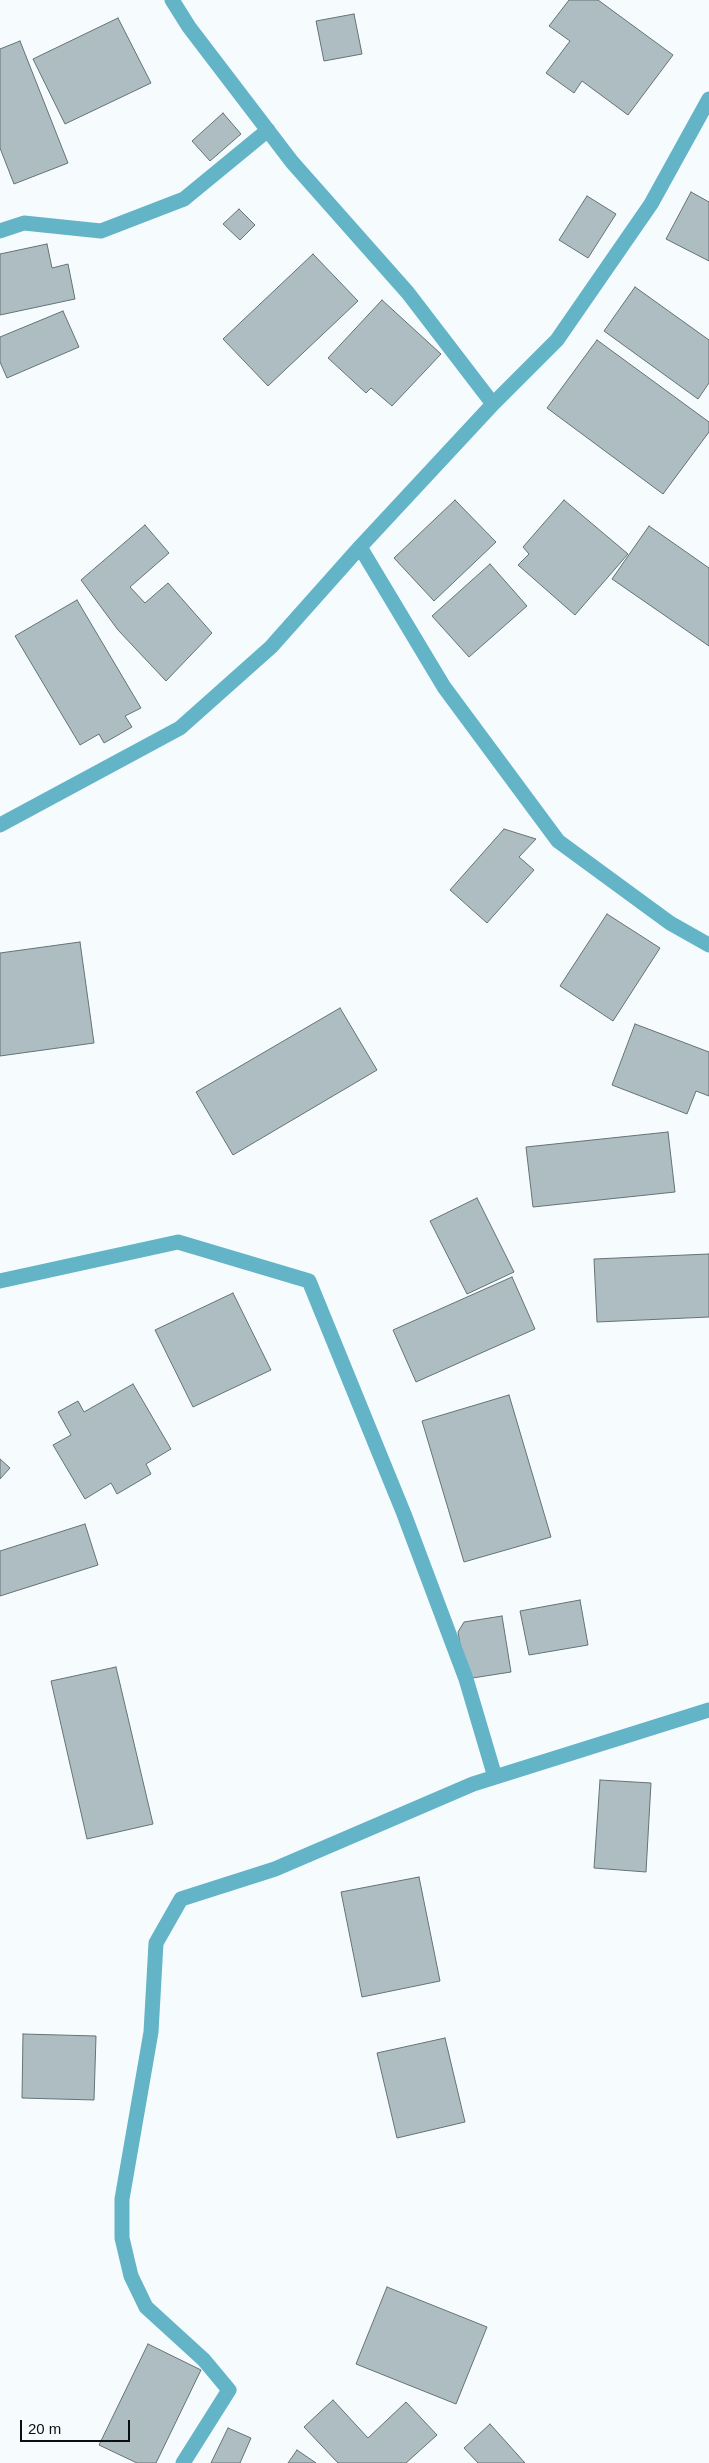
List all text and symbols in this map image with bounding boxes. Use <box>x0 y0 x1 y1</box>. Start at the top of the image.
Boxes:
scale bar <box>22 2410 132 2442</box>
text: 20 m <box>28 2420 61 2437</box>

